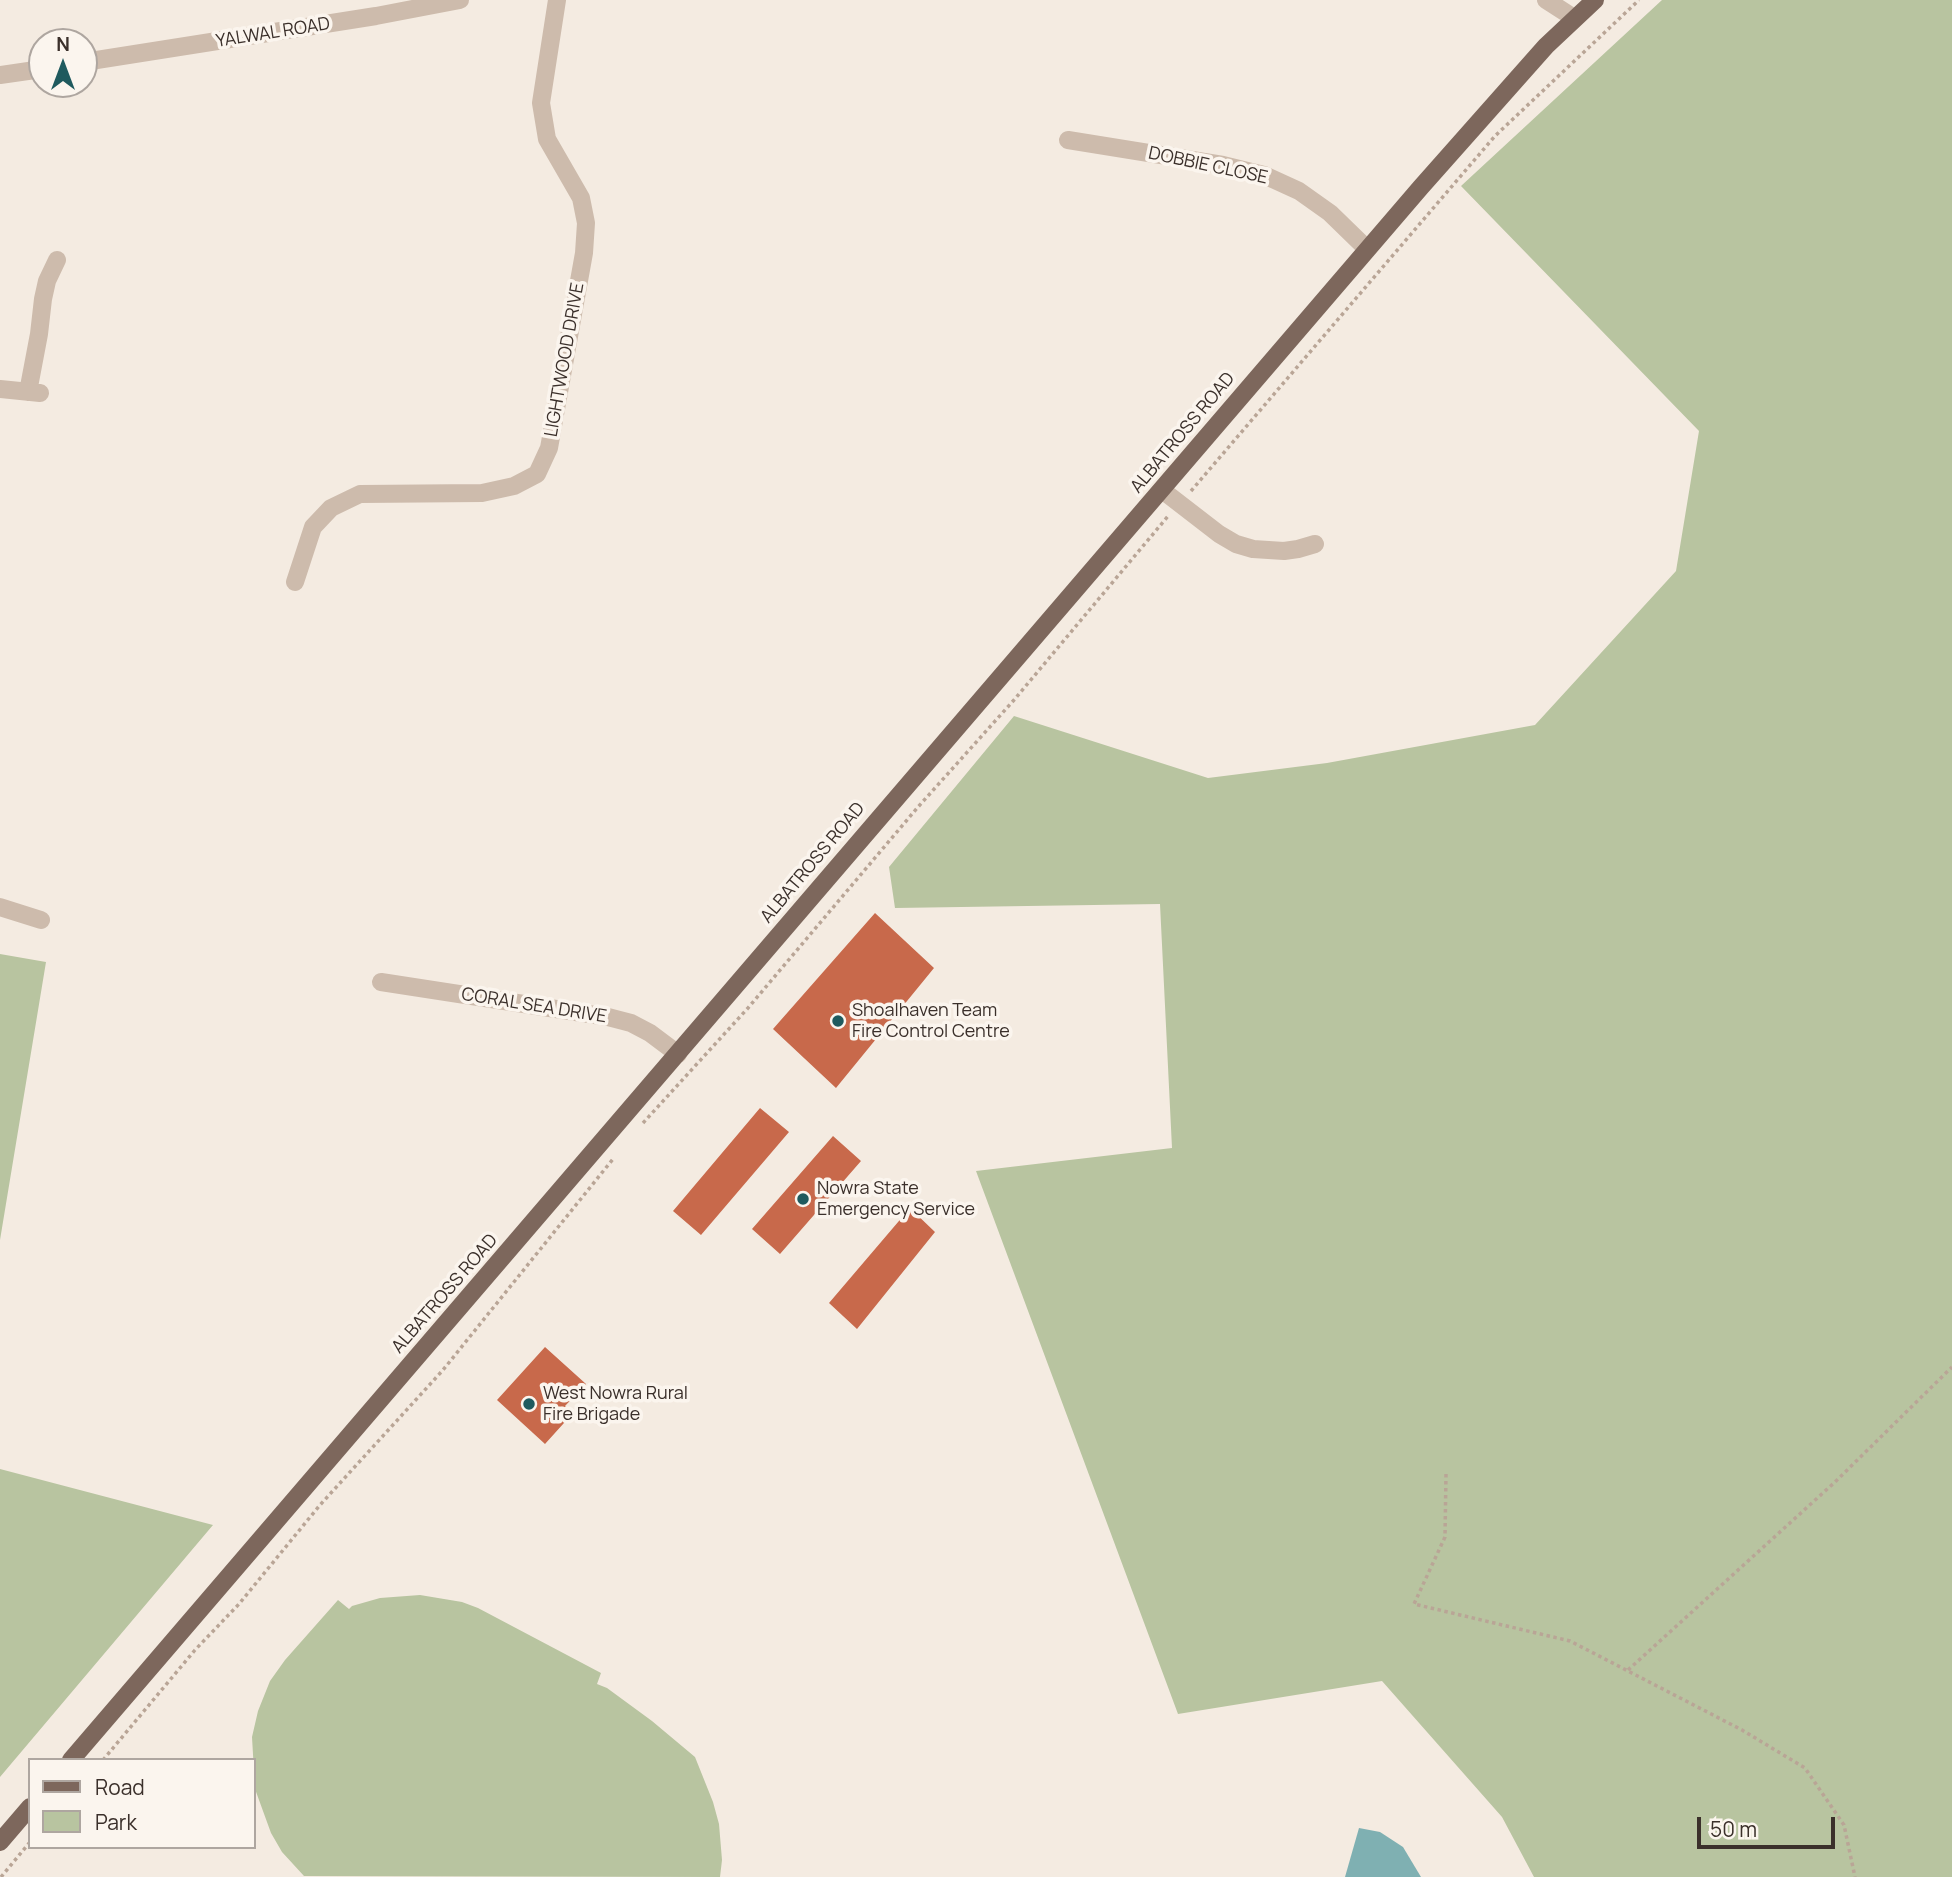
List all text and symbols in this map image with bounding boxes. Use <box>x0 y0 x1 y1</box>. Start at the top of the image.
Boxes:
street label: YALWAL ROAD <box>214 13 332 53</box>
north arrow <box>28 28 98 98</box>
text: N <box>56 31 70 57</box>
street label: DOBBIE CLOSE <box>1146 143 1270 189</box>
street label: LIGHTWOOD DRIVE <box>541 281 589 439</box>
street label: ALBATROSS ROAD <box>1126 368 1240 498</box>
street label: ALBATROSS ROAD <box>756 798 870 928</box>
street label: CORAL SEA DRIVE <box>460 984 608 1028</box>
place label: Shoalhaven Team Fire Control Centre <box>852 1000 1010 1042</box>
marker: Shoalhaven Team Fire Control Centre <box>830 1013 846 1029</box>
place label: Nowra State Emergency Service <box>817 1178 975 1220</box>
marker: Nowra State Emergency Service <box>795 1191 811 1207</box>
street label: ALBATROSS ROAD <box>387 1230 503 1358</box>
place label: West Nowra Rural Fire Brigade <box>543 1383 688 1426</box>
marker: West Nowra Rural Fire Brigade <box>521 1396 537 1412</box>
legend <box>28 1758 256 1849</box>
text: Road <box>95 1773 145 1801</box>
scale bar <box>1700 1804 1838 1848</box>
text: Park <box>95 1808 137 1836</box>
text: 50 m <box>1710 1815 1757 1843</box>

